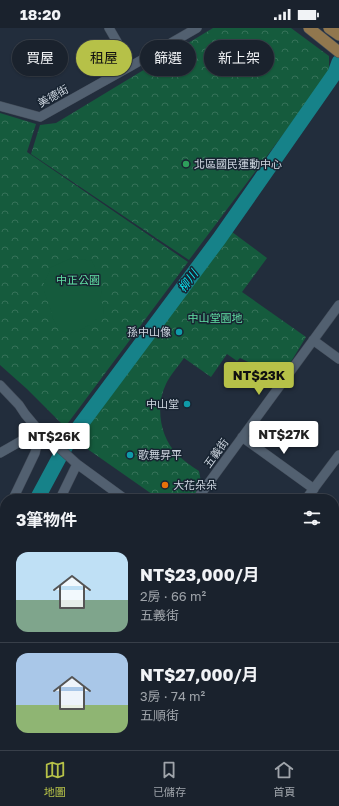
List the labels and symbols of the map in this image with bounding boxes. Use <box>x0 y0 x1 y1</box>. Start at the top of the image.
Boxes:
street label: 美德街 <box>35 82 70 109</box>
place label: 北區國民運動中心 <box>194 157 282 170</box>
marker: 北區國民運動中心 <box>181 159 191 169</box>
water label: 柳川 <box>174 265 202 295</box>
park label: 中正公園 <box>56 273 100 286</box>
park label: 中山堂園地 <box>188 311 243 324</box>
place label: 孫中山像 <box>127 325 171 338</box>
marker: 孫中山像 <box>174 327 184 337</box>
pin: NT$23K <box>226 362 292 396</box>
place label: 中山堂 <box>146 397 179 410</box>
marker: 中山堂 <box>182 399 192 409</box>
pin: NT$27K <box>251 421 317 455</box>
pin: NT$26K <box>21 423 87 457</box>
street label: 五義街 <box>201 436 231 470</box>
place label: 歌舞昇平 <box>138 448 182 461</box>
marker: 歌舞昇平 <box>125 450 135 460</box>
place label: 大花朵朵 <box>173 478 217 491</box>
marker: 大花朵朵 <box>160 480 170 490</box>

